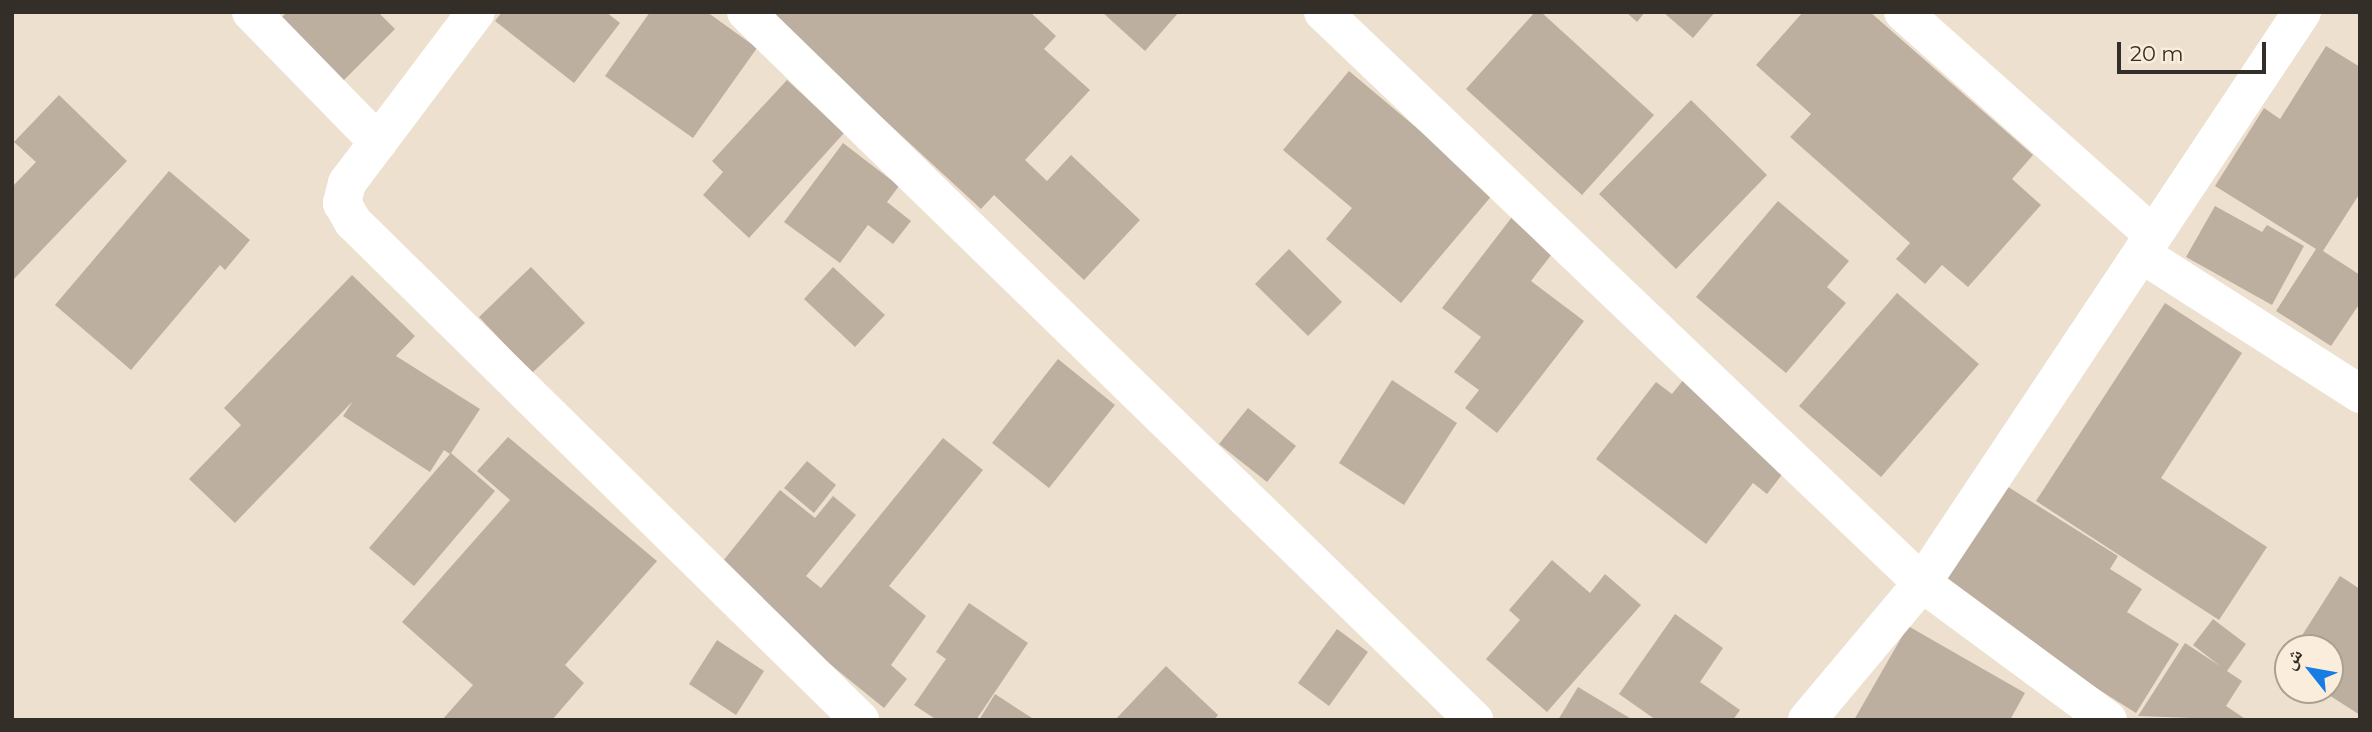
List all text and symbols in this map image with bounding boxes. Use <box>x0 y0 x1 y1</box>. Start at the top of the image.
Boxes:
scale bar <box>2120 28 2269 72</box>
text: 20 m <box>2130 41 2184 66</box>
north arrow <box>2274 634 2344 704</box>
text: ش <box>2277 644 2307 674</box>

